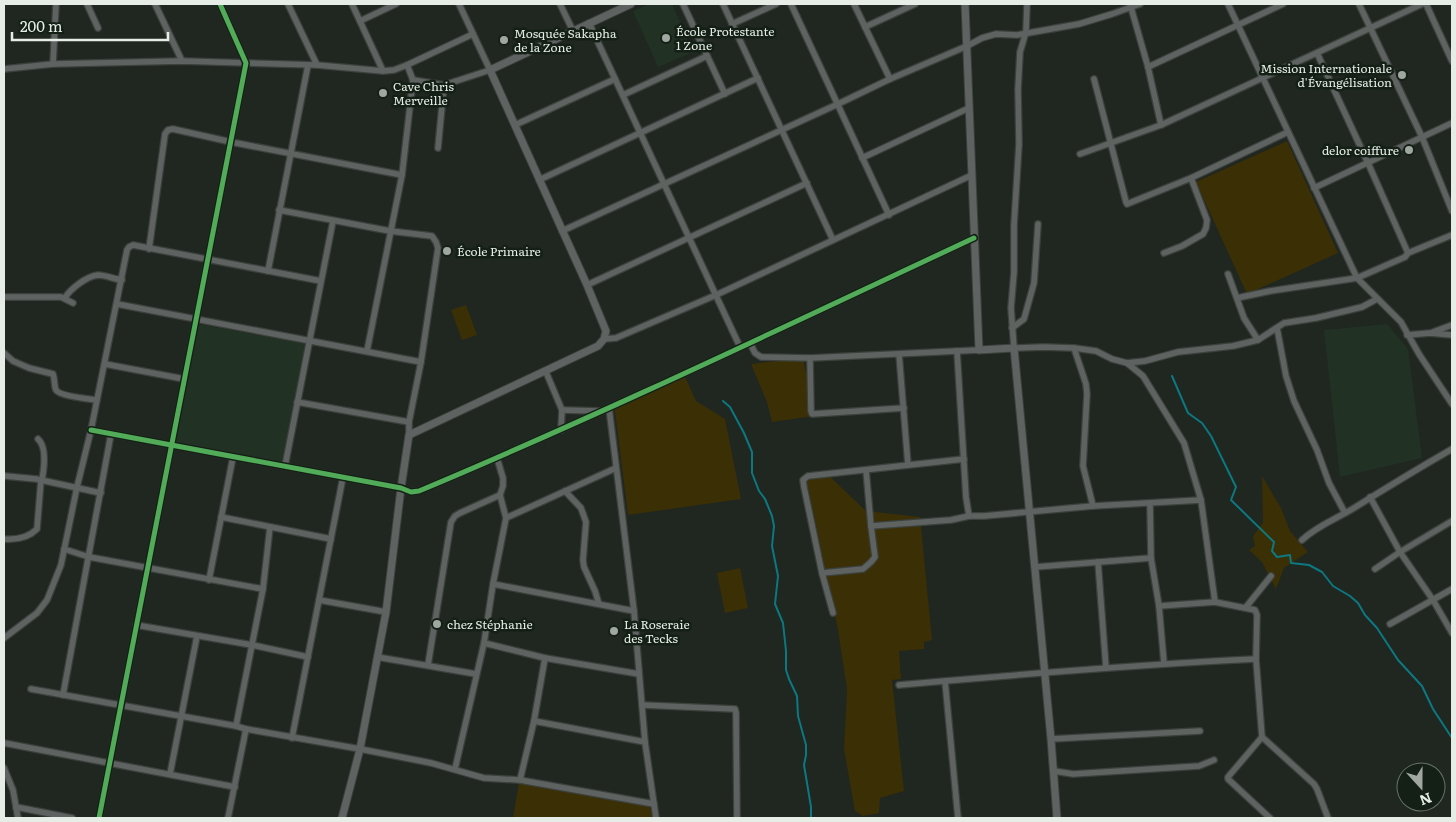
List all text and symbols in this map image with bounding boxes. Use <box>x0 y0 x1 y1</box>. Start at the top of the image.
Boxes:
scale bar <box>12 10 169 42</box>
text: 200 m <box>20 14 63 37</box>
place label: École Protestante 1 Zone <box>676 22 774 54</box>
place label: Mosquée Sakapha de la Zone <box>514 24 617 56</box>
marker: École Protestante 1 Zone <box>660 32 672 44</box>
marker: Mosquée Sakapha de la Zone <box>498 34 510 46</box>
place label: Mission Internationale d'Évangélisation <box>1261 59 1392 91</box>
marker: Mission Internationale d'Évangélisation <box>1396 69 1408 81</box>
place label: Cave Chris Merveille <box>393 77 454 109</box>
marker: Cave Chris Merveille <box>377 87 389 99</box>
place label: delor coiffure <box>1322 141 1399 159</box>
marker: delor coiffure <box>1403 144 1415 156</box>
place label: École Primaire <box>457 242 541 260</box>
marker: École Primaire <box>441 245 453 257</box>
place label: chez Stéphanie <box>447 615 533 633</box>
place label: La Roseraie des Tecks <box>624 615 690 647</box>
marker: chez Stéphanie <box>431 618 443 630</box>
marker: La Roseraie des Tecks <box>608 625 620 637</box>
north arrow <box>1396 762 1446 812</box>
text: N <box>1417 789 1435 812</box>

